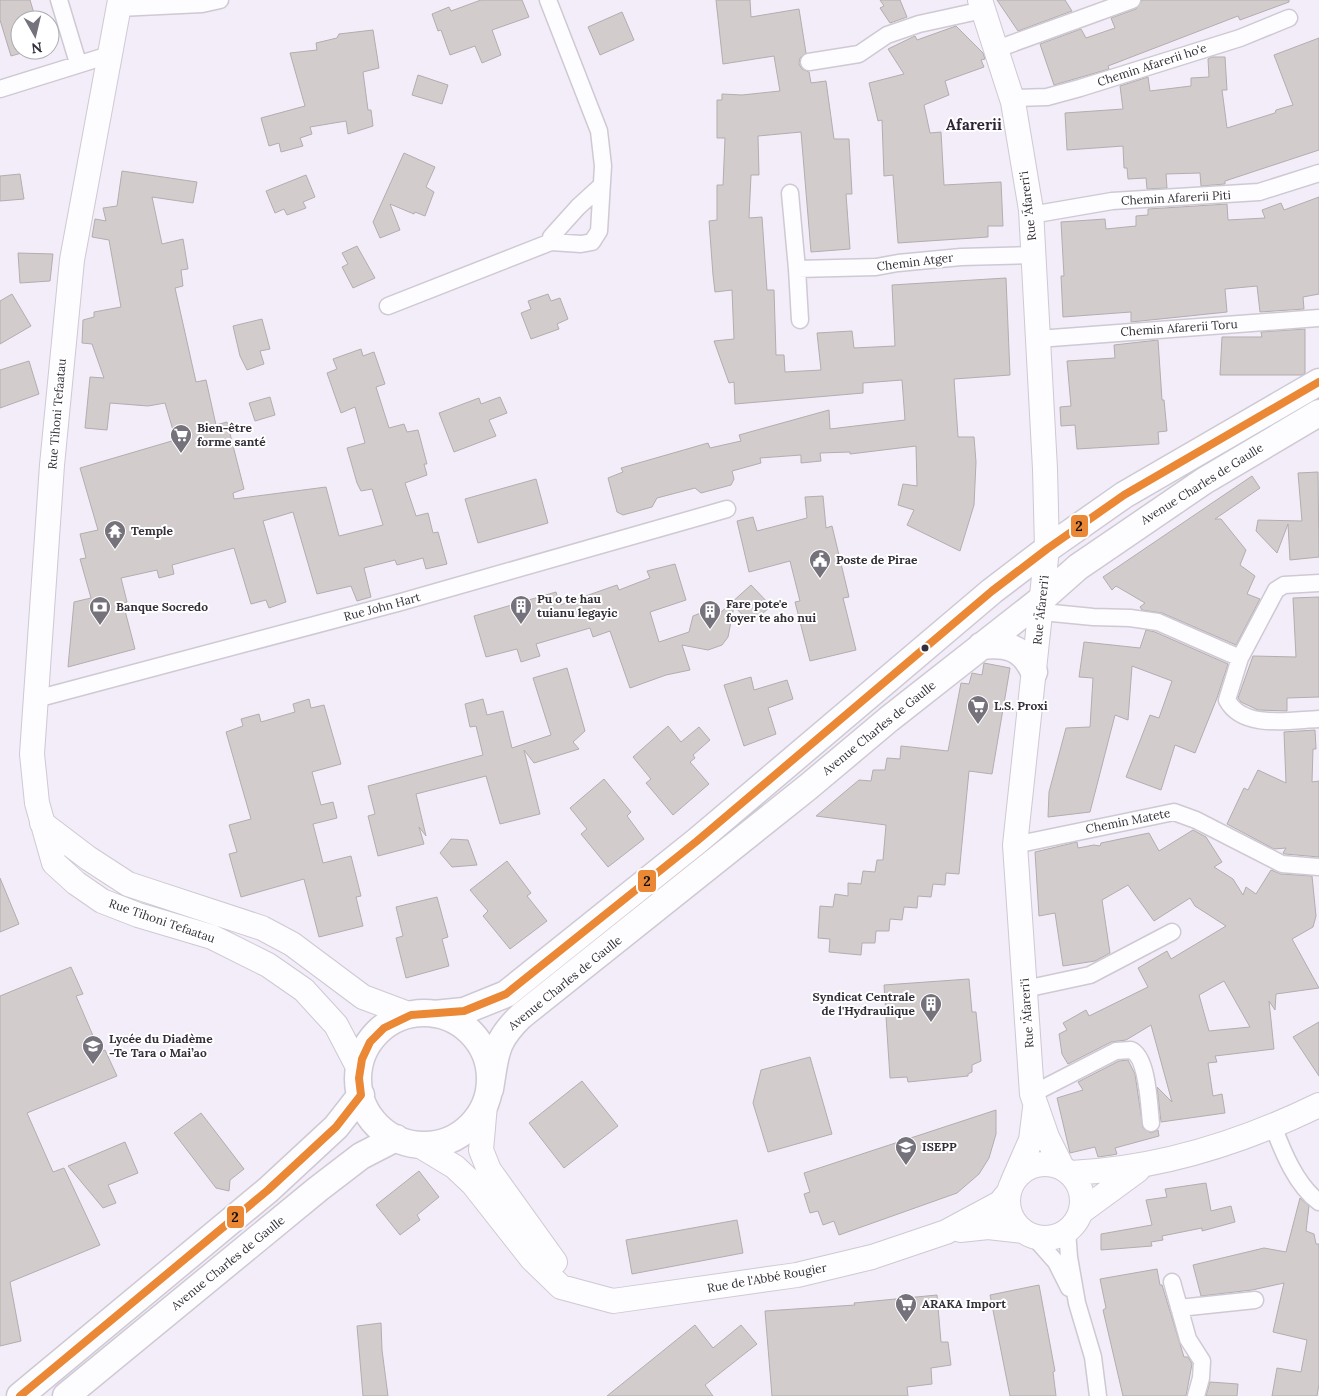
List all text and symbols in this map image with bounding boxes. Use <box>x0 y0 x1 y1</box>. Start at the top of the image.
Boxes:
north arrow <box>10 10 60 60</box>
text: N <box>30 38 43 58</box>
street label: Chemin Afarerii ho'e <box>1095 40 1209 89</box>
district label: Afarerii <box>946 115 1002 134</box>
street label: Rue 'Āfareri'i <box>1016 170 1039 242</box>
street label: Chemin Afarerii Piti <box>1121 187 1231 208</box>
street label: Chemin Atger <box>876 249 955 274</box>
street label: Chemin Afarerii Toru <box>1120 316 1238 339</box>
street label: Rue Tihoni Tefaatau <box>44 358 69 470</box>
place label: Bien-être forme santé <box>197 420 266 449</box>
supermarket icon: Bien-être forme santé <box>169 423 193 454</box>
street label: Avenue Charles de Gaulle <box>1137 439 1266 528</box>
line badge: 2 <box>1070 514 1089 538</box>
text: 2 <box>1075 517 1083 535</box>
temple icon: Temple <box>103 519 127 550</box>
place label: Temple <box>131 523 174 538</box>
public building icon: Poste de Pirae <box>808 548 832 579</box>
place label: Poste de Pirae <box>836 552 918 567</box>
street label: Rue 'Āfareri'i <box>1029 574 1052 646</box>
street label: Rue John Hart <box>342 589 422 624</box>
place label: Pu o te hau tuianu legayic <box>537 591 618 620</box>
building icon: Pu o te hau tuianu legayic <box>509 594 533 625</box>
bank icon: Banque Socredo <box>88 595 112 626</box>
place label: Fare pote'e foyer te aho nui <box>726 596 816 625</box>
place label: Banque Socredo <box>116 599 208 614</box>
building icon: Fare pote'e foyer te aho nui <box>698 599 722 630</box>
unlabelled marker <box>920 643 930 653</box>
street label: Avenue Charles de Gaulle <box>818 677 939 779</box>
supermarket icon: L.S. Proxi <box>966 694 990 725</box>
place label: L.S. Proxi <box>994 698 1048 713</box>
street label: Chemin Matete <box>1084 805 1172 836</box>
line badge: 2 <box>637 869 657 893</box>
text: 2 <box>643 872 651 890</box>
street label: Rue Tihoni Tefaatau <box>107 895 217 946</box>
street label: Avenue Charles de Gaulle <box>504 932 625 1034</box>
street label: Rue 'Āfareri'i <box>1017 978 1036 1049</box>
place label: Syndicat Centrale de l'Hydraulique <box>813 989 916 1018</box>
building icon: Syndicat Centrale de l'Hydraulique <box>919 992 943 1023</box>
place label: Lycée du Diadème -Te Tara o Mai’ao <box>109 1031 213 1060</box>
school or university icon: Lycée du Diadème -Te Tara o Mai’ao <box>81 1034 105 1065</box>
school or university icon: ISEPP <box>894 1135 918 1166</box>
place label: ISEPP <box>922 1139 957 1154</box>
line badge: 2 <box>226 1205 245 1229</box>
text: 2 <box>231 1208 239 1226</box>
street label: Avenue Charles de Gaulle <box>167 1212 288 1314</box>
street label: Rue de l'Abbé Rougier <box>706 1259 829 1295</box>
supermarket icon: ARAKA Import <box>894 1292 918 1323</box>
place label: ARAKA Import <box>922 1296 1007 1311</box>

